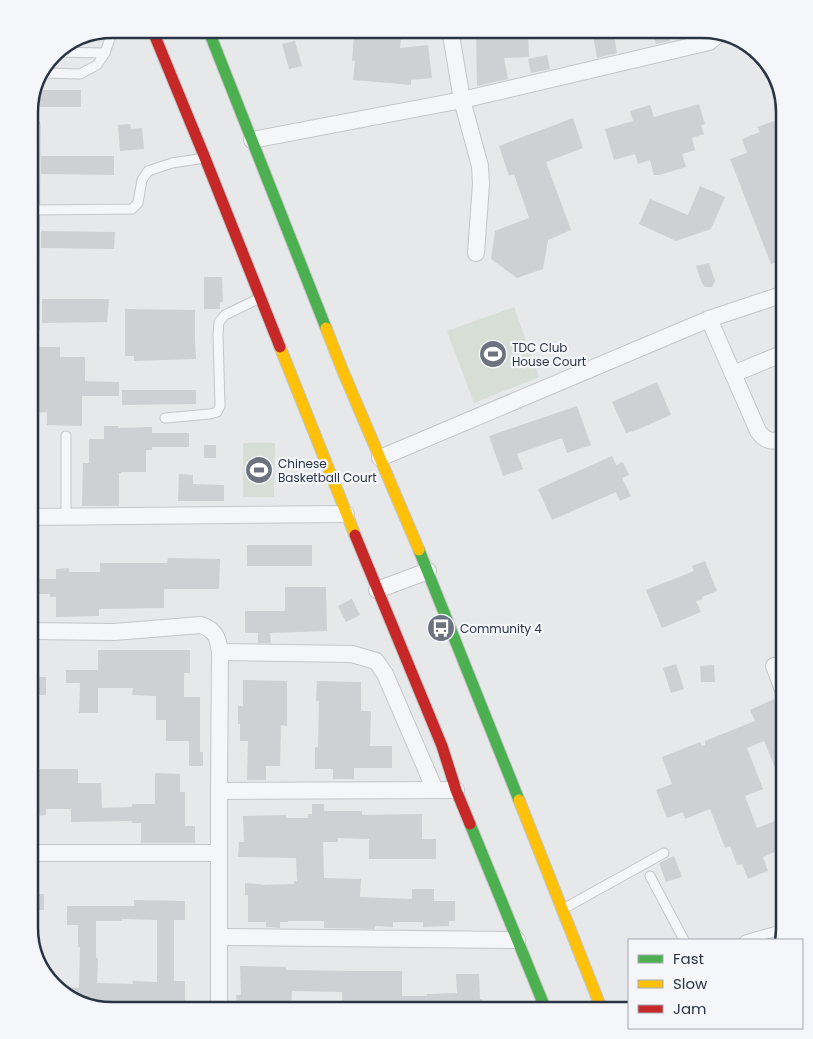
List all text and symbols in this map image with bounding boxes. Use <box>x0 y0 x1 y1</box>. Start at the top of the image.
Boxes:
sports icon: TDC Club House Court <box>478 339 508 369</box>
place label: TDC Club House Court <box>512 339 586 370</box>
sports icon: Chinese Basketball Court <box>244 455 274 485</box>
place label: Chinese Basketball Court <box>278 455 377 486</box>
bus stop icon: Community 4 <box>426 613 456 643</box>
place label: Community 4 <box>460 620 542 637</box>
legend <box>628 939 803 1029</box>
text: Fast <box>673 948 704 969</box>
text: Slow <box>673 973 708 994</box>
text: Jam <box>673 998 707 1019</box>

